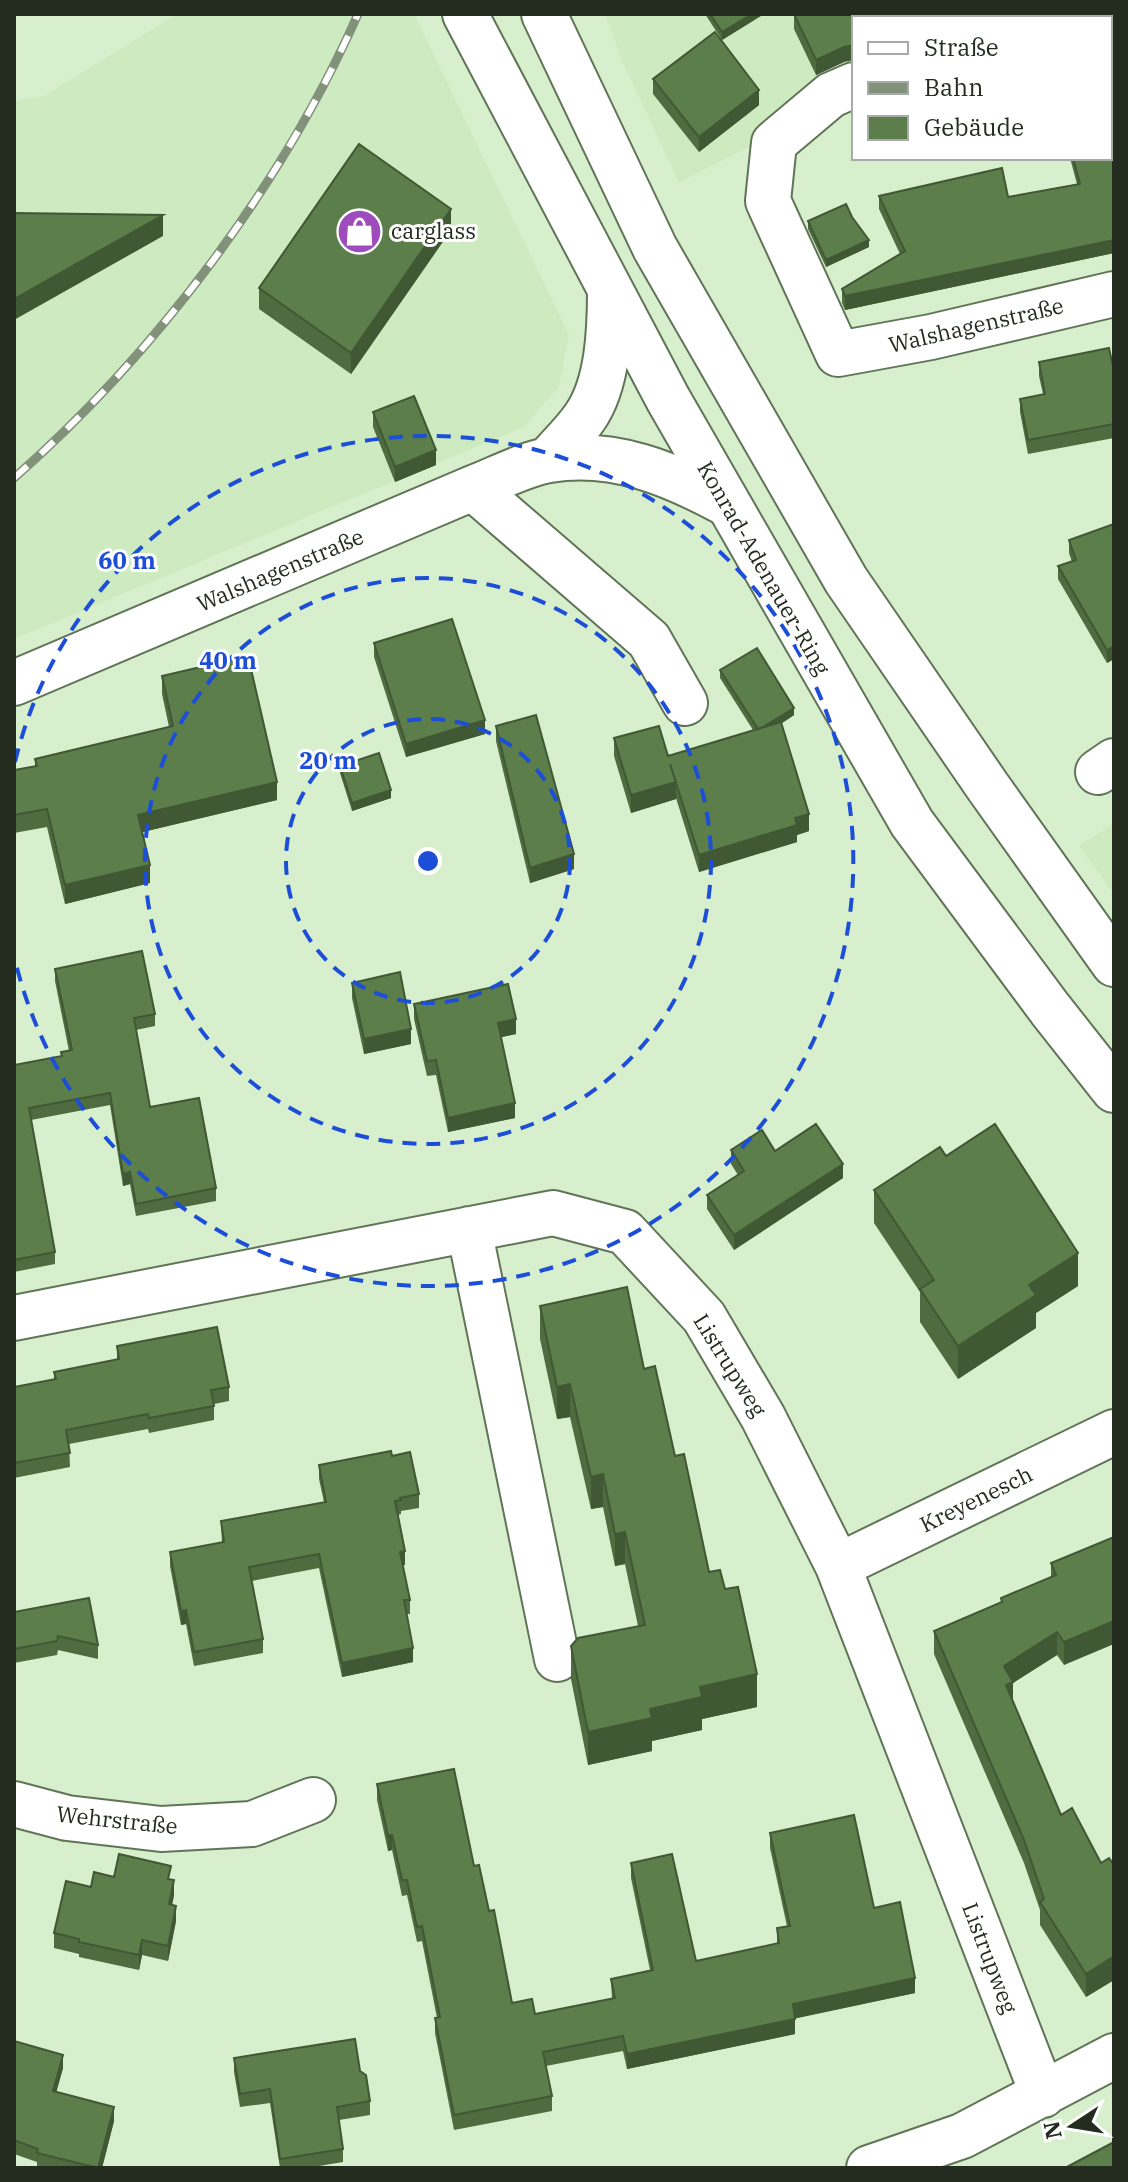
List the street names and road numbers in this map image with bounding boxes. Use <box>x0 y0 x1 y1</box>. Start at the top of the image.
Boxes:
street label: Walshagenstraße <box>886 290 1066 359</box>
street label: Konrad-Adenauer-Ring <box>691 456 838 680</box>
street label: Walshagenstraße <box>192 521 368 618</box>
street label: Listrupweg <box>687 1308 774 1422</box>
street label: Kreyenesch <box>915 1459 1037 1538</box>
street label: Wehrstraße <box>55 1799 179 1840</box>
street label: Listrupweg <box>956 1898 1025 2017</box>

